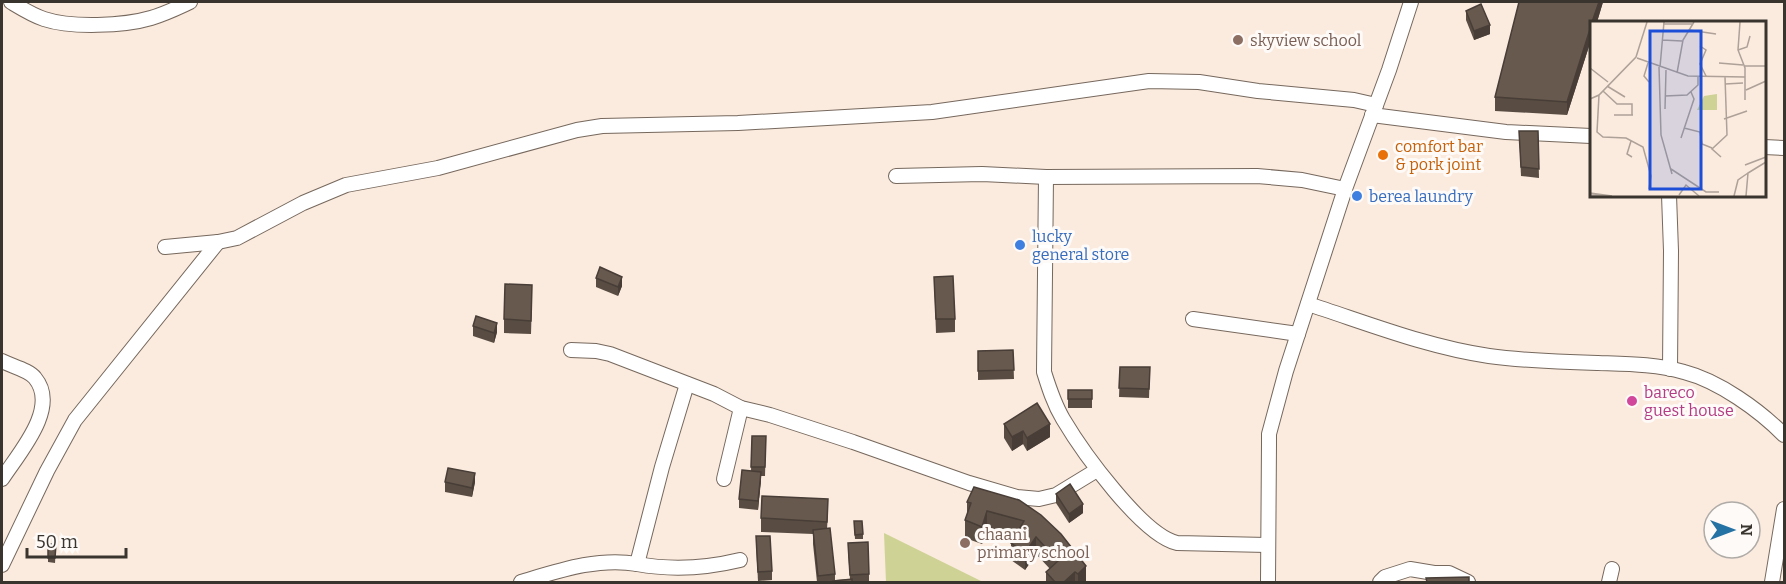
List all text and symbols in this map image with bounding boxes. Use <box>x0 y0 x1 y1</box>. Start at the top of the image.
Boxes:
inset map <box>1590 21 1765 196</box>
place label: skyview school <box>1250 31 1362 50</box>
marker: skyview school <box>1231 33 1245 47</box>
place label: comfort bar & pork joint <box>1395 137 1483 174</box>
marker: comfort bar & pork joint <box>1376 148 1390 162</box>
place label: berea laundry <box>1369 187 1473 206</box>
marker: berea laundry <box>1350 189 1364 203</box>
place label: lucky general store <box>1032 227 1129 264</box>
marker: lucky general store <box>1013 238 1027 252</box>
place label: bareco guest house <box>1644 383 1734 420</box>
marker: bareco guest house <box>1625 394 1639 408</box>
north arrow <box>1702 500 1762 560</box>
scale bar <box>27 521 126 559</box>
text: N <box>1737 524 1756 536</box>
place label: chaani primary school <box>977 525 1090 562</box>
text: 50 m <box>36 531 78 553</box>
marker: chaani primary school <box>958 536 972 550</box>

